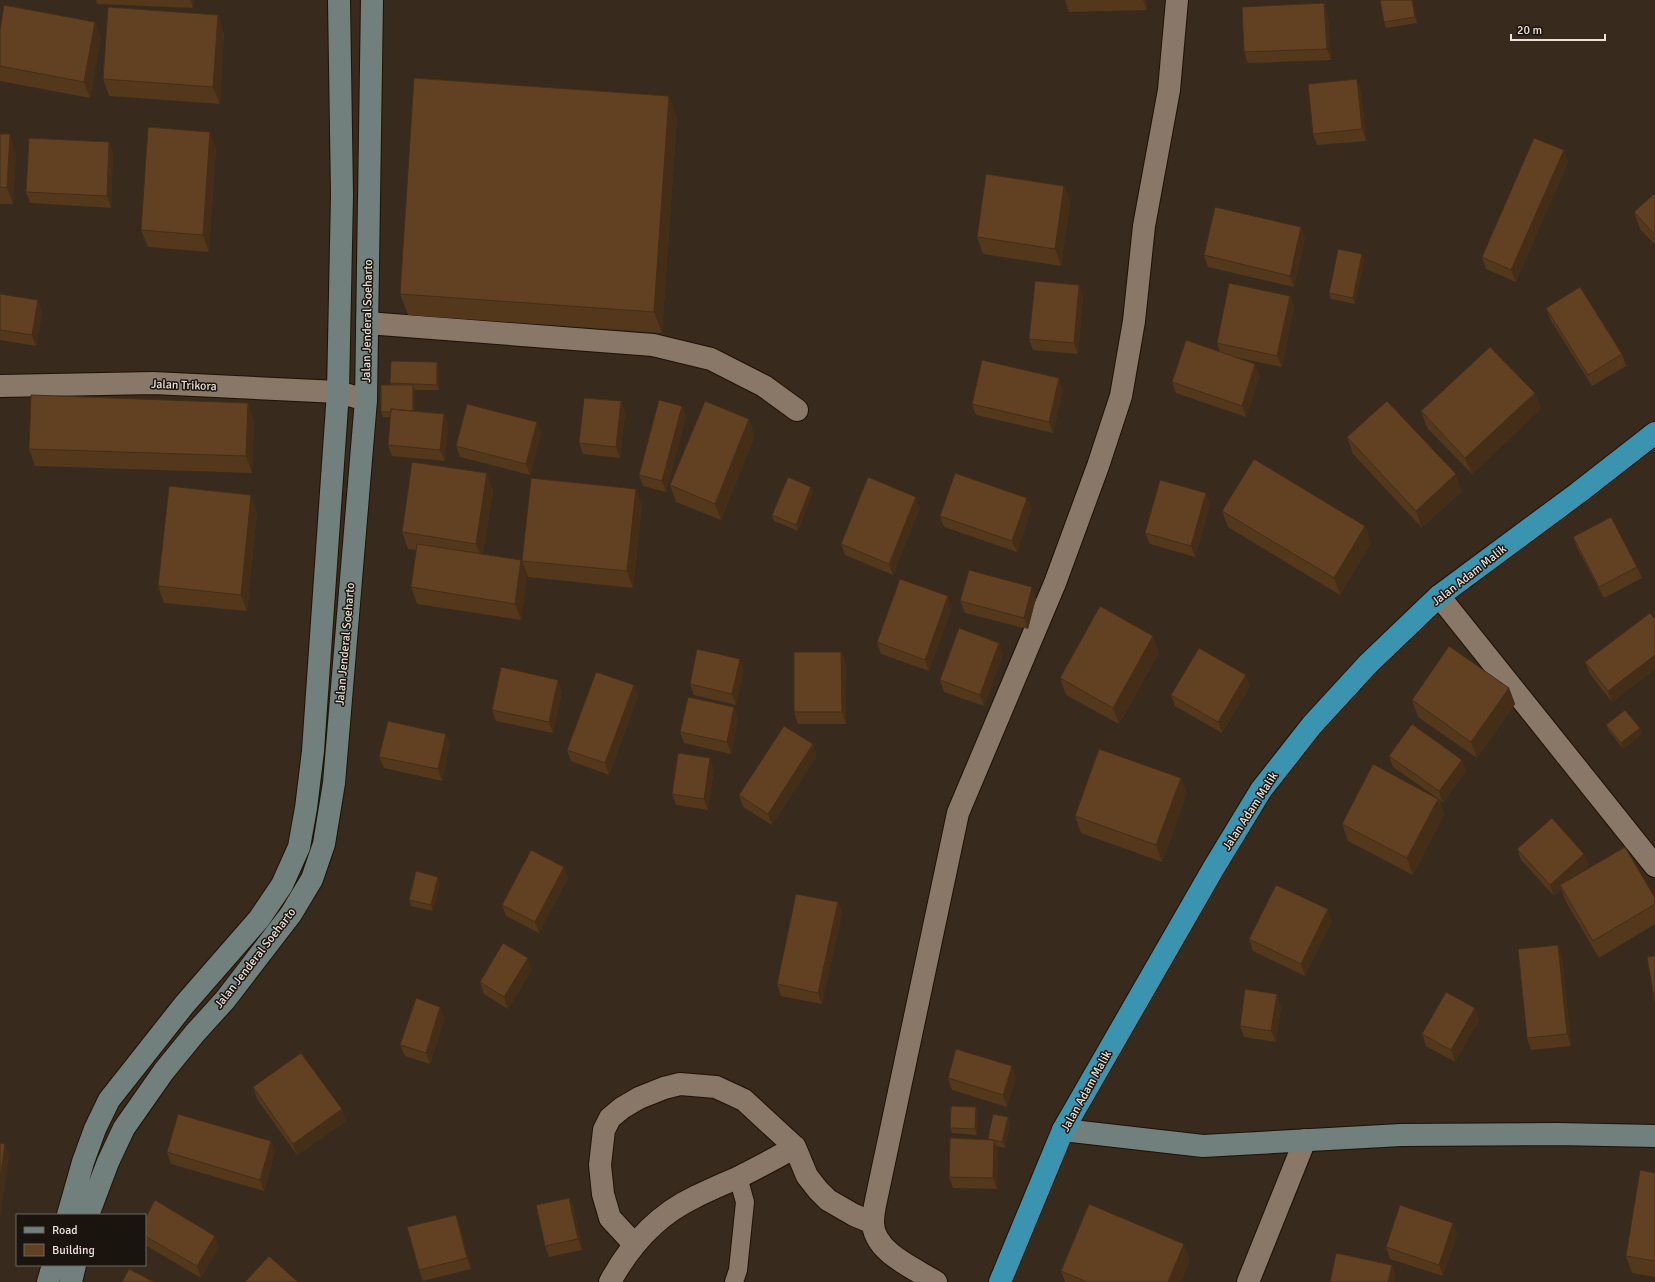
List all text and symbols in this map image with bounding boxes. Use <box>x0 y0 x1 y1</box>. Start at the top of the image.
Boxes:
scale bar <box>1511 16 1605 42</box>
text: 20 m <box>1517 23 1542 38</box>
street label: Jalan Jenderal Soeharto <box>359 259 376 383</box>
street label: Jalan Trikora <box>151 377 217 394</box>
street label: Jalan Adam Malik <box>1429 542 1510 609</box>
street label: Jalan Jenderal Soeharto <box>333 582 358 706</box>
street label: Jalan Adam Malik <box>1220 769 1281 853</box>
street label: Jalan Jenderal Soeharto <box>212 905 299 1012</box>
street label: Jalan Adam Malik <box>1058 1048 1115 1134</box>
legend <box>16 1214 146 1266</box>
text: Road <box>52 1223 78 1238</box>
text: Building <box>52 1243 95 1258</box>

